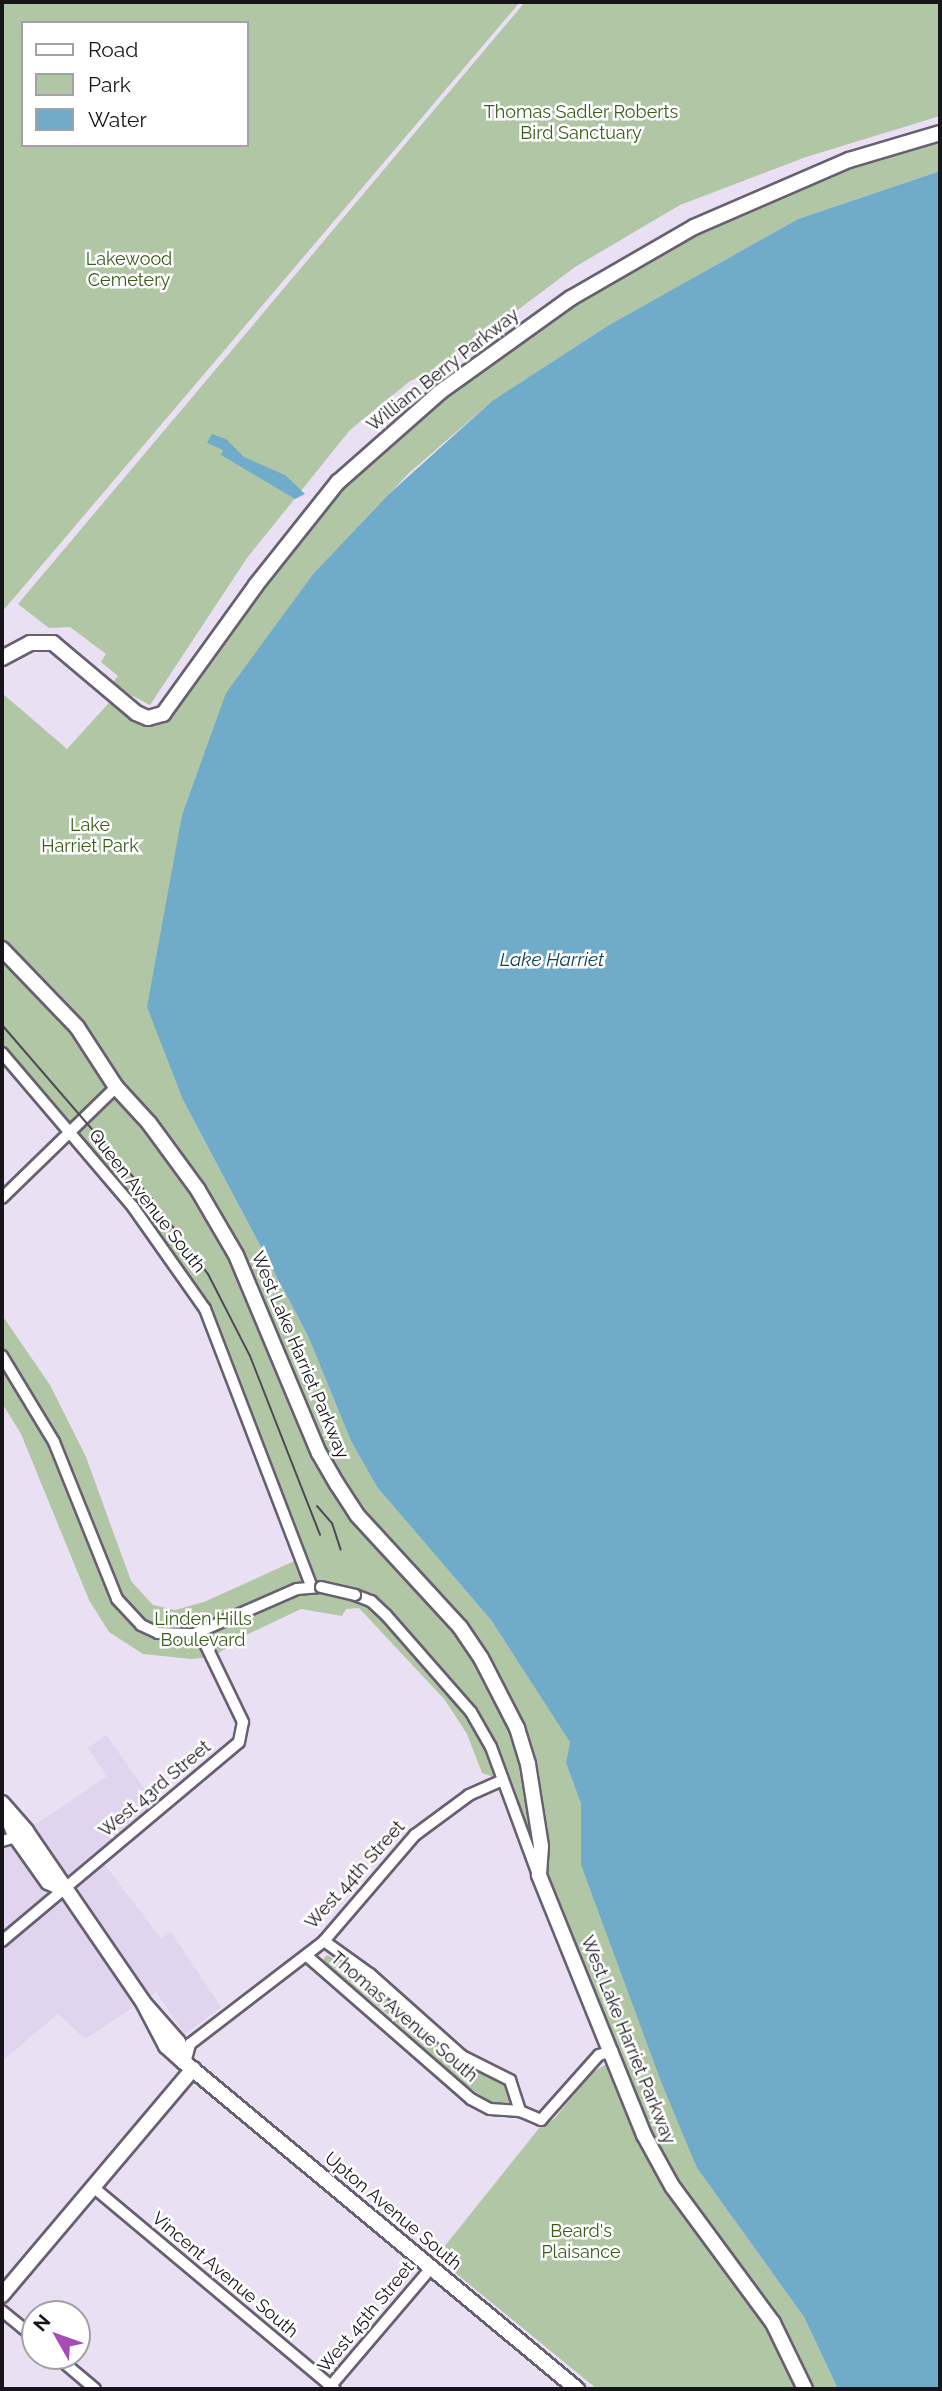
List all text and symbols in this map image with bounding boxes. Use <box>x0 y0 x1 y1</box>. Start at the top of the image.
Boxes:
legend <box>21 21 248 147</box>
text: Road <box>88 37 138 62</box>
text: Park <box>88 72 131 97</box>
park label: Thomas Sadler Roberts Bird Sanctuary <box>483 102 679 144</box>
text: Water <box>88 107 147 132</box>
park label: Lakewood Cemetery <box>86 249 172 292</box>
street label: William Berry Parkway <box>363 304 523 436</box>
park label: Lake Harriet Park <box>41 815 139 858</box>
water label: Lake Harriet <box>500 949 604 971</box>
street label: Queen Avenue South <box>84 1125 210 1277</box>
street label: West Lake Harriet Parkway <box>246 1248 354 1462</box>
park label: Linden Hills Boulevard <box>154 1609 252 1652</box>
street label: West 43rd Street <box>95 1736 215 1842</box>
street label: West 44th Street <box>301 1816 409 1934</box>
street label: West Lake Harriet Parkway <box>576 1933 680 2147</box>
street label: Thomas Avenue South <box>326 1947 482 2087</box>
street label: Upton Avenue South <box>320 2147 466 2275</box>
street label: Vincent Avenue South <box>147 2207 303 2343</box>
park label: Beard's Plaisance <box>541 2221 621 2264</box>
street label: West 45th Street <box>313 2257 419 2377</box>
north arrow <box>21 2300 91 2370</box>
text: N <box>28 2310 55 2335</box>

